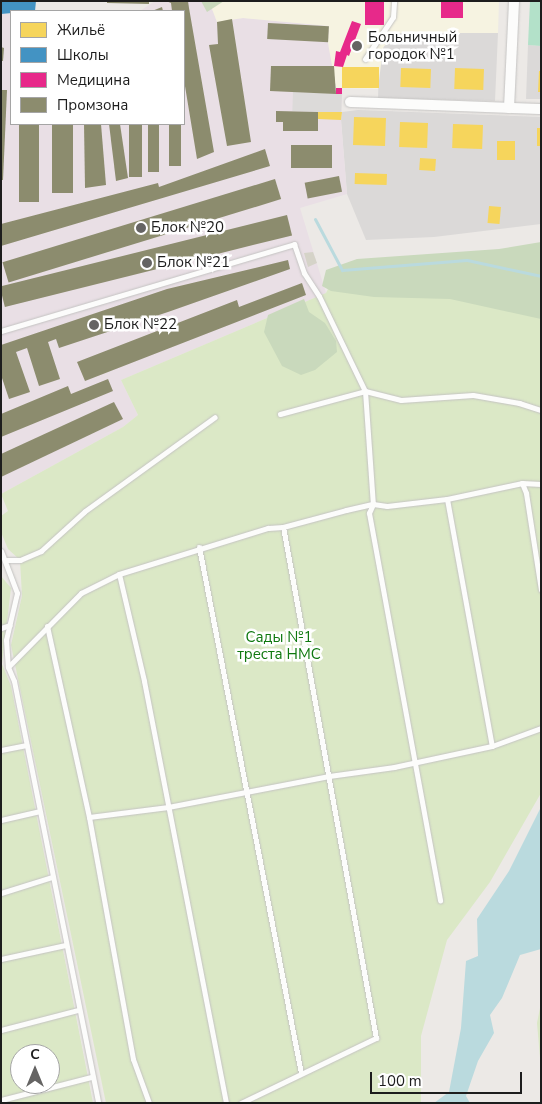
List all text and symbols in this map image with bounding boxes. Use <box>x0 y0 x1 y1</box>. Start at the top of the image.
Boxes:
legend <box>10 10 185 125</box>
text: Жильё <box>57 20 105 40</box>
place label: Больничный городок №1 <box>368 28 457 63</box>
marker: Больничный городок №1 <box>350 39 364 53</box>
text: Школы <box>57 45 109 65</box>
text: Медицина <box>57 70 130 90</box>
text: Промзона <box>57 95 128 115</box>
place label: Блок №20 <box>151 219 224 237</box>
marker: Блок №20 <box>135 222 147 234</box>
place label: Блок №21 <box>157 254 230 272</box>
marker: Блок №21 <box>141 257 153 269</box>
place label: Блок №22 <box>104 316 177 334</box>
marker: Блок №22 <box>88 319 100 331</box>
park label: Сады №1 треста НМС <box>237 628 321 663</box>
north arrow <box>10 1044 60 1094</box>
text: С <box>30 1045 40 1064</box>
scale bar <box>372 1062 524 1094</box>
text: 100 m <box>378 1071 422 1091</box>

